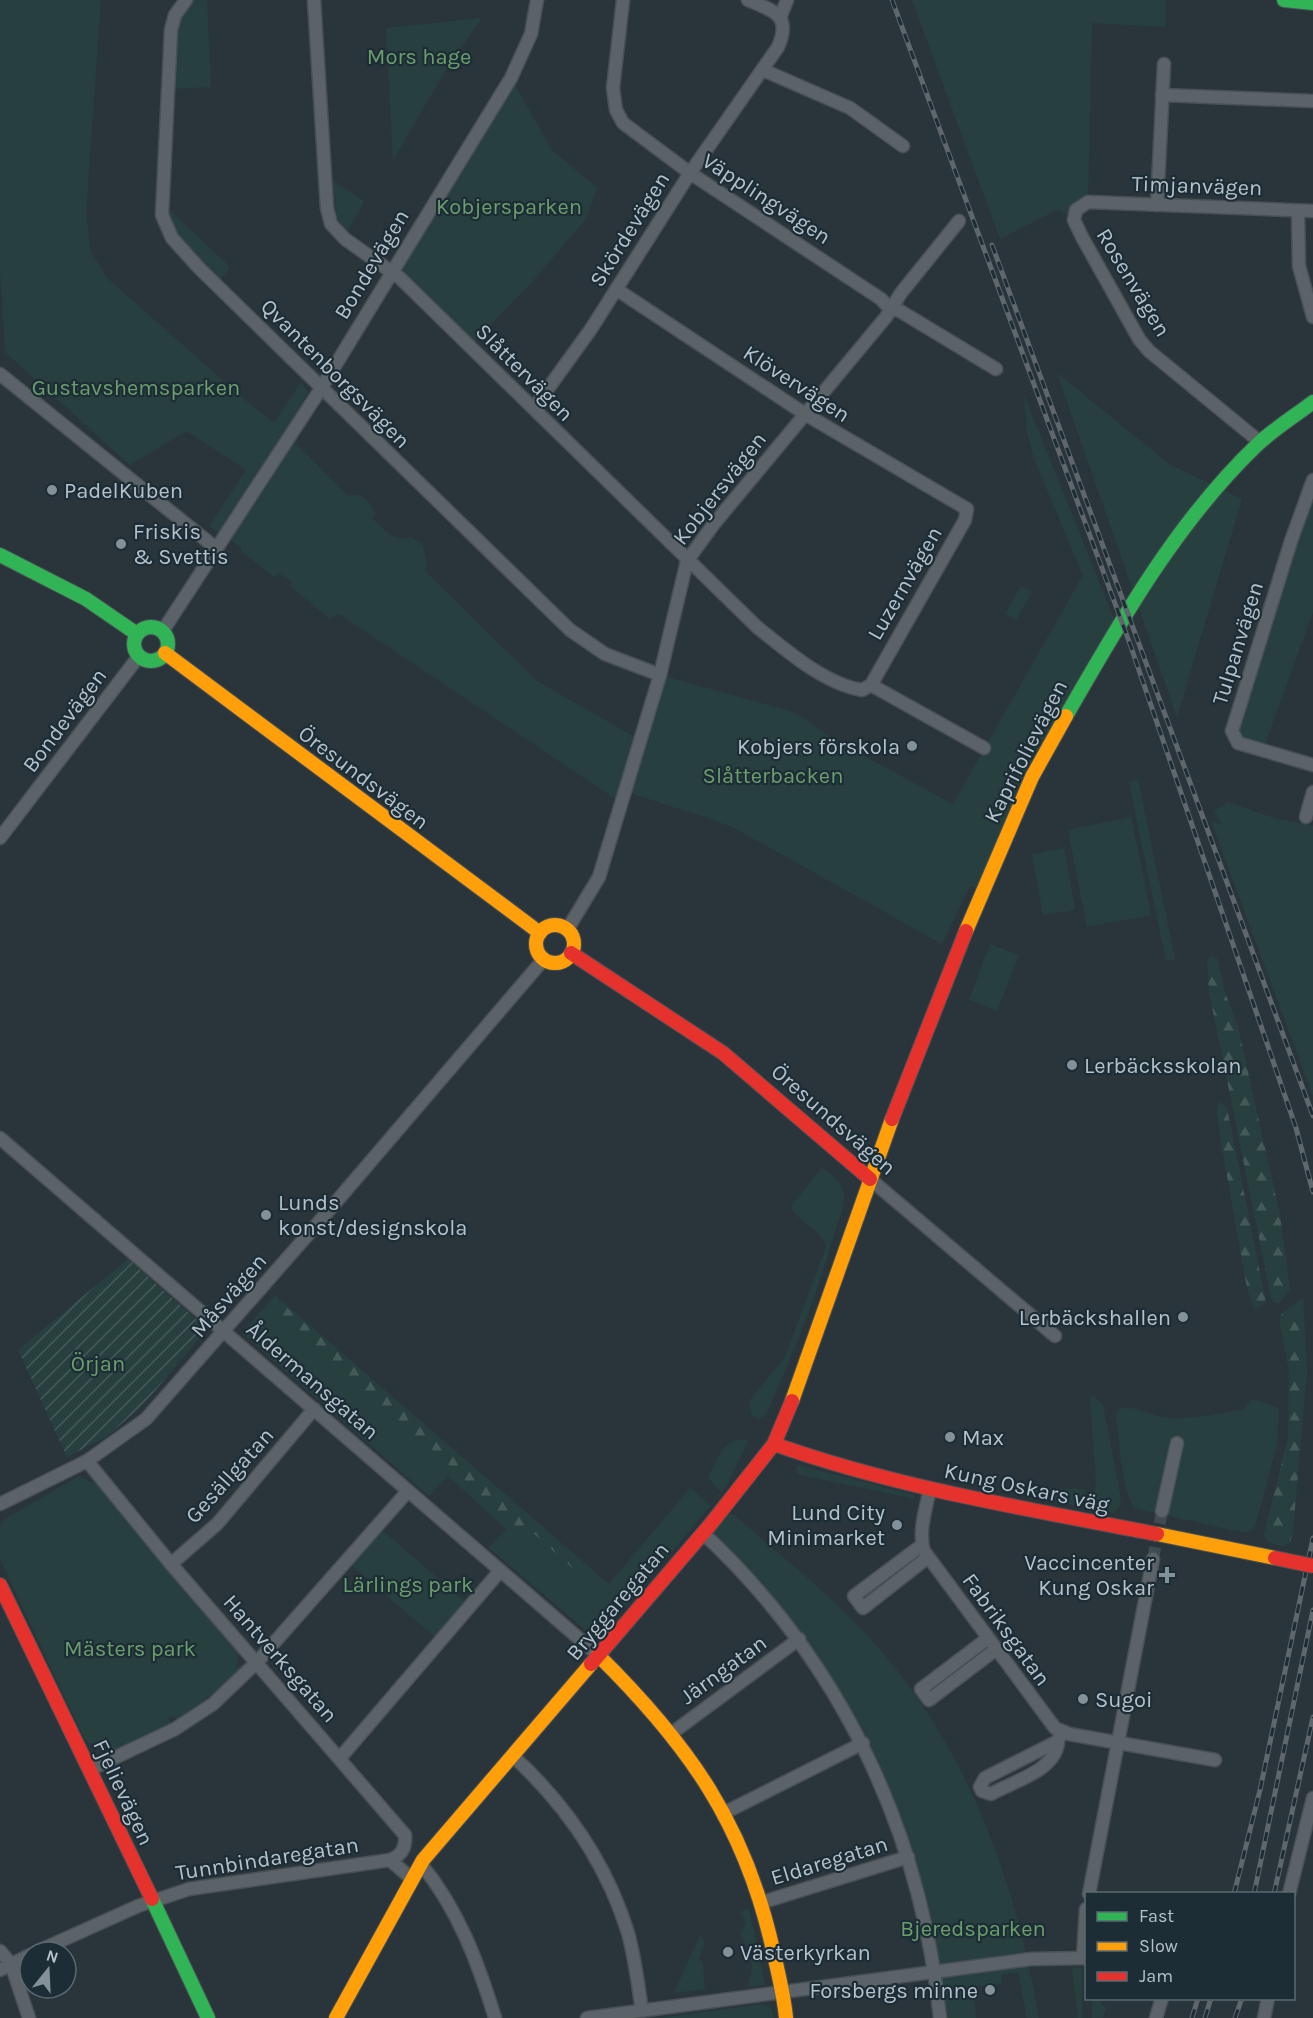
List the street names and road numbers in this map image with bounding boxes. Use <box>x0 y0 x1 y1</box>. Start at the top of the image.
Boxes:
street label: Väpplingvägen <box>697 148 836 250</box>
street label: Skördevägen <box>584 167 675 292</box>
street label: Timjanvägen <box>1131 171 1263 201</box>
street label: Bondevägen <box>329 205 415 324</box>
street label: Rosenvägen <box>1091 224 1176 341</box>
street label: Qvantenborgsvägen <box>255 294 415 454</box>
street label: Slåttervägen <box>470 318 579 427</box>
street label: Klövervägen <box>738 340 855 428</box>
street label: Kobjersvägen <box>668 427 772 550</box>
street label: Luzernvägen <box>862 522 948 645</box>
street label: Tulpanvägen <box>1207 579 1269 708</box>
street label: Bondevägen <box>17 663 112 778</box>
street label: Kaprifolievägen <box>979 676 1073 827</box>
street label: Öresundsvägen <box>293 720 434 835</box>
street label: Öresundsvägen <box>766 1059 901 1181</box>
street label: Måsvägen <box>185 1248 272 1343</box>
street label: Åldermansgatan <box>241 1315 384 1445</box>
street label: Gesällgatan <box>180 1423 279 1529</box>
street label: Kung Oskars väg <box>942 1458 1112 1518</box>
street label: Bryggaregatan <box>561 1537 675 1666</box>
street label: Fabriksgatan <box>957 1568 1056 1691</box>
street label: Hantverksgatan <box>218 1589 343 1728</box>
street label: Järngatan <box>675 1630 772 1710</box>
street label: Fjelievägen <box>87 1735 159 1850</box>
street label: Eldaregatan <box>768 1831 891 1891</box>
street label: Tunnbindaregatan <box>174 1832 360 1886</box>

